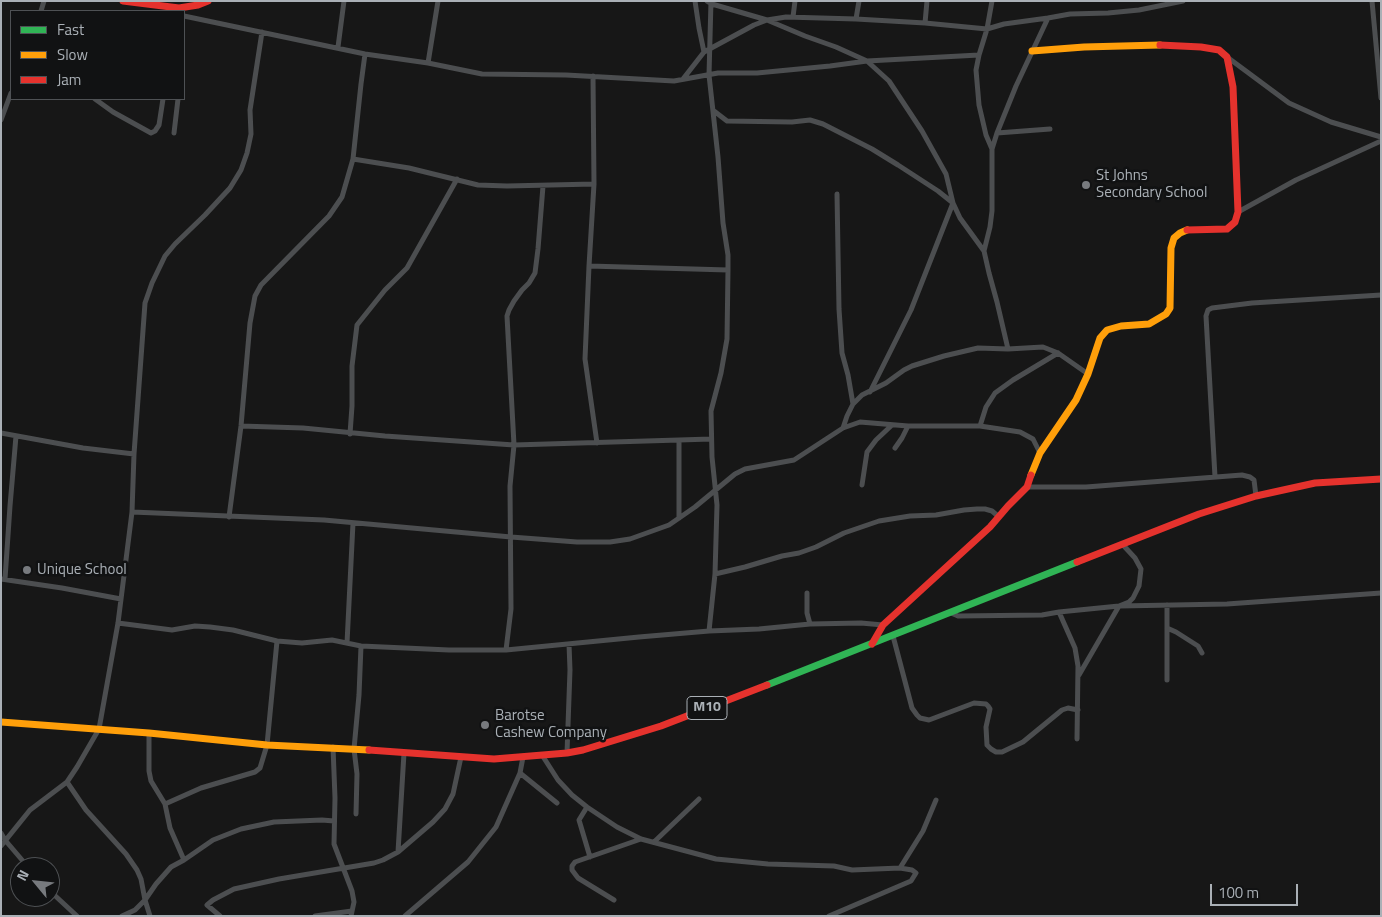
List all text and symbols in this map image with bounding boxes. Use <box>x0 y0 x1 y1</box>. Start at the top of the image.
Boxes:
legend <box>10 10 185 100</box>
text: Fast <box>57 18 84 41</box>
text: Slow <box>57 43 88 66</box>
text: Jam <box>57 68 81 91</box>
place label: St Johns Secondary School <box>1096 167 1207 202</box>
marker: St Johns Secondary School <box>1080 179 1092 191</box>
place label: Unique School <box>37 561 127 579</box>
marker: Unique School <box>21 564 33 576</box>
road number: M10 <box>687 696 727 720</box>
place label: Barotse Cashew Company <box>495 707 607 742</box>
marker: Barotse Cashew Company <box>479 719 491 731</box>
north arrow <box>10 857 60 907</box>
text: N <box>11 866 34 884</box>
scale bar <box>1212 874 1300 906</box>
text: 100 m <box>1218 881 1259 904</box>

